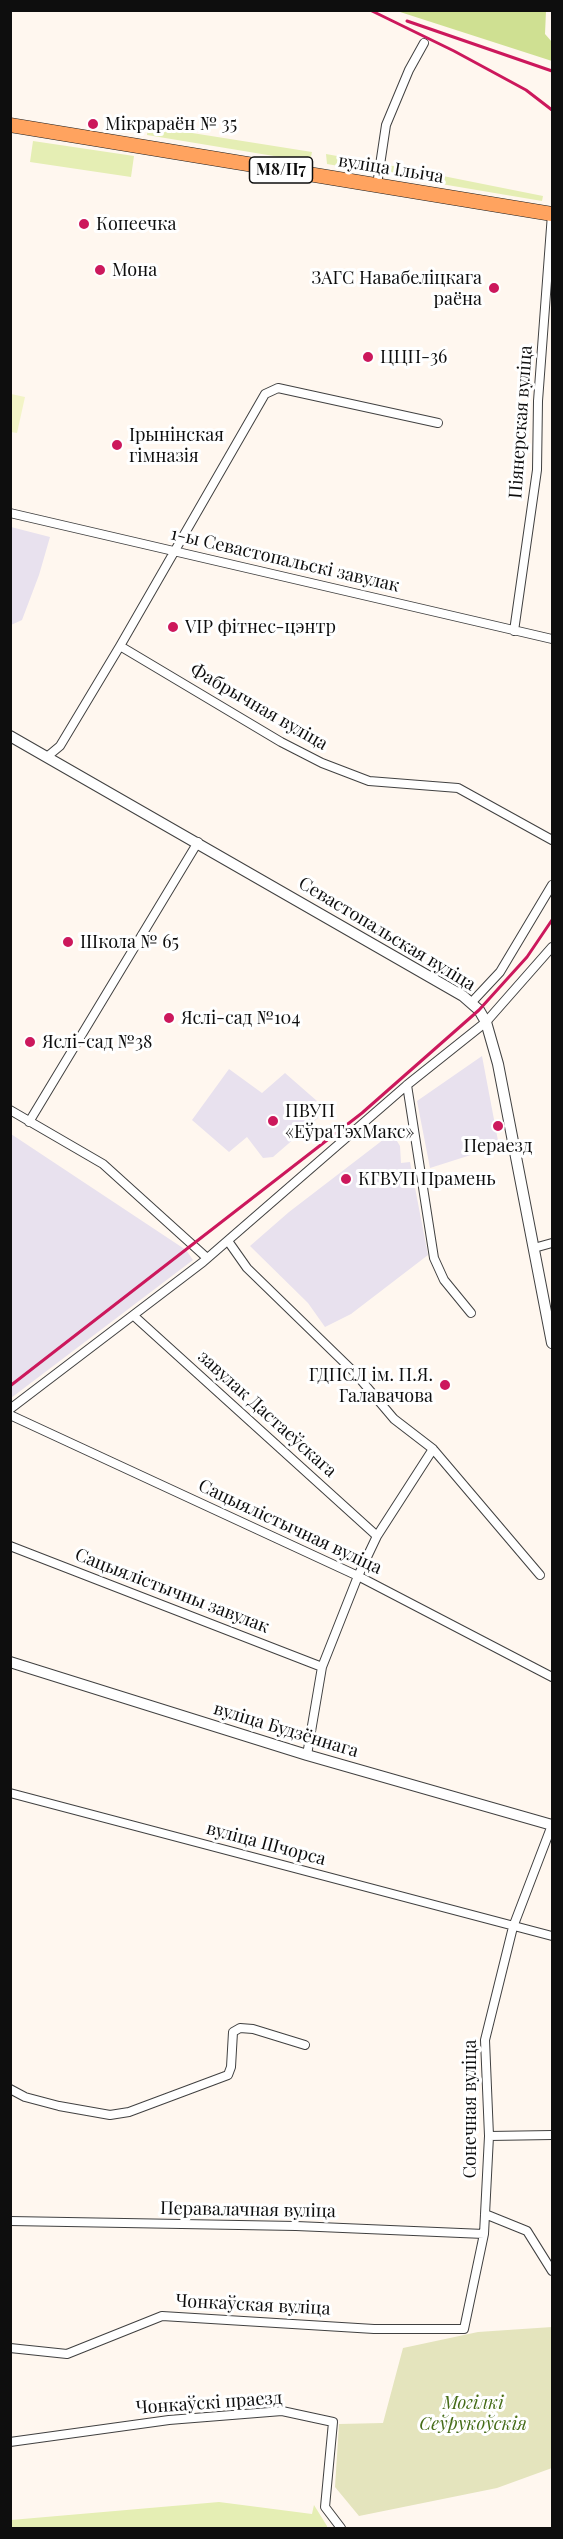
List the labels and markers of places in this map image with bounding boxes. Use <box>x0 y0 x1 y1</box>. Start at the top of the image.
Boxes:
place label: Мікрараён № 35 <box>105 113 237 135</box>
marker: Мікрараён № 35 <box>86 117 100 131</box>
place label: Копеечка <box>96 213 176 235</box>
marker: Копеечка <box>77 217 91 231</box>
place label: Мона <box>112 259 157 281</box>
marker: Мона <box>93 263 107 277</box>
place label: ЗАГС Навабеліцкага раёна <box>311 267 482 310</box>
marker: ЗАГС Навабеліцкага раёна <box>487 281 501 295</box>
place label: ЦЦП-36 <box>380 346 447 368</box>
marker: ЦЦП-36 <box>361 350 375 364</box>
place label: Ірынінская гімназія <box>129 424 224 466</box>
marker: Ірынінская гімназія <box>110 438 124 452</box>
place label: VIP фітнес-цэнтр <box>185 616 336 638</box>
marker: VIP фітнес-цэнтр <box>166 620 180 634</box>
place label: Школа № 65 <box>80 931 179 953</box>
marker: Школа № 65 <box>61 935 75 949</box>
place label: Яслі-сад №104 <box>181 1007 300 1029</box>
marker: Яслі-сад №104 <box>162 1011 176 1025</box>
place label: Яслі-сад №38 <box>42 1031 152 1053</box>
marker: Яслі-сад №38 <box>23 1035 37 1049</box>
place label: ПВУП «ЕўраТэхМакс» <box>285 1100 414 1142</box>
marker: ПВУП «ЕўраТэхМакс» <box>266 1114 280 1128</box>
marker: Пераезд <box>491 1119 505 1133</box>
place label: Пераезд <box>464 1135 532 1157</box>
place label: КГВУП Прамень <box>358 1168 496 1190</box>
marker: КГВУП Прамень <box>339 1172 353 1186</box>
place label: ГДПСЛ ім. П.Я. Галавачова <box>309 1364 433 1406</box>
marker: ГДПСЛ ім. П.Я. Галавачова <box>438 1378 452 1392</box>

